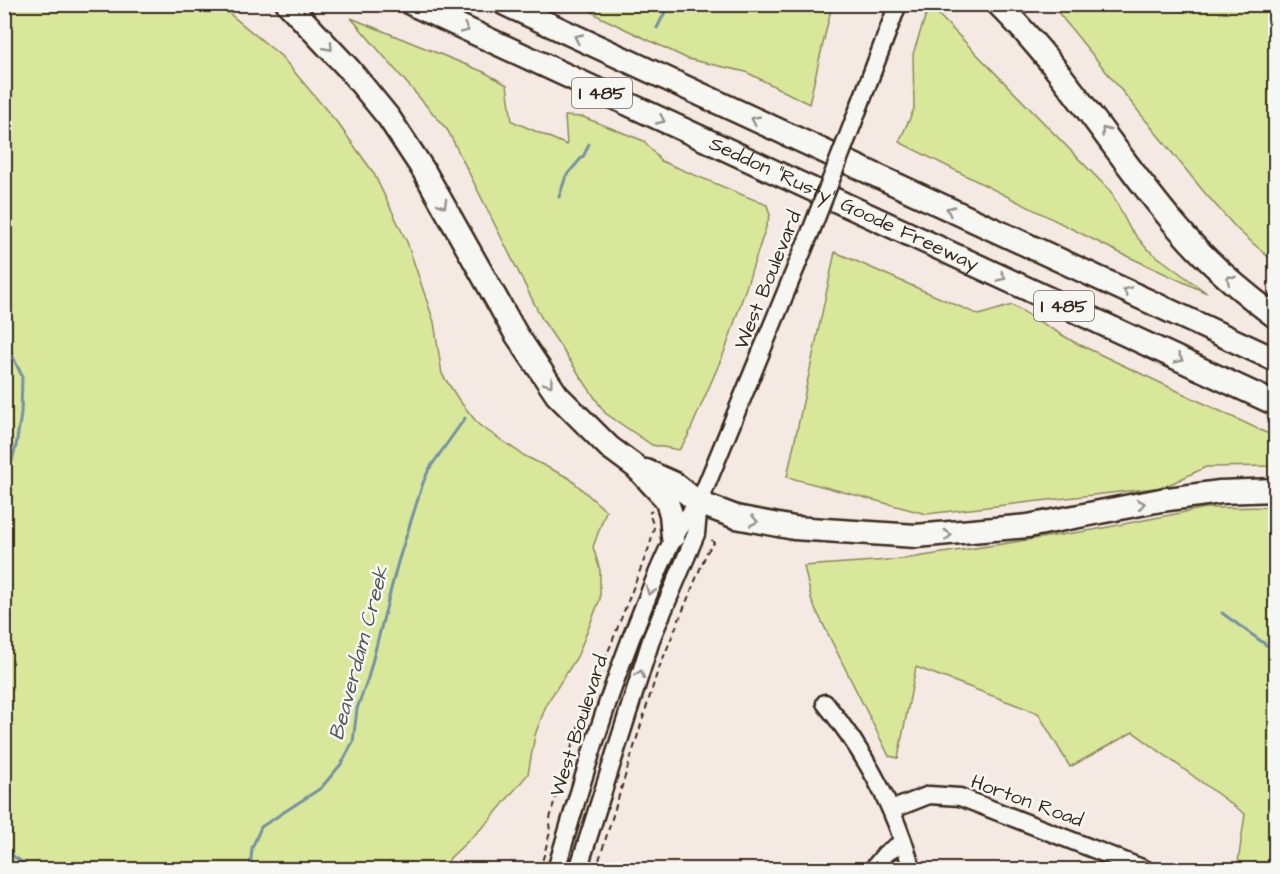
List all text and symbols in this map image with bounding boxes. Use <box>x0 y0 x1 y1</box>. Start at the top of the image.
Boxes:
one-way arrow <box>459 22 470 34</box>
one-way arrow <box>574 34 585 46</box>
one-way arrow <box>322 40 333 50</box>
road number: I 485 <box>572 78 632 108</box>
one-way arrow <box>655 112 666 124</box>
one-way arrow <box>751 115 762 127</box>
one-way arrow <box>1101 127 1112 138</box>
street label: Seddon "Rusty" Goode Freeway <box>705 130 983 279</box>
one-way arrow <box>435 198 447 209</box>
one-way arrow <box>945 205 956 217</box>
street label: West Boulevard <box>727 207 809 353</box>
one-way arrow <box>995 270 1006 282</box>
one-way arrow <box>1226 276 1237 287</box>
one-way arrow <box>1123 287 1134 299</box>
road number: I 485 <box>1034 291 1094 321</box>
one-way arrow <box>1172 351 1183 363</box>
one-way arrow <box>542 376 553 387</box>
one-way arrow <box>1135 498 1145 511</box>
one-way arrow <box>749 513 759 526</box>
one-way arrow <box>944 529 953 542</box>
water label: Beaverdam Creek <box>322 562 396 743</box>
one-way arrow <box>645 584 657 595</box>
street label: West Boulevard <box>543 652 615 800</box>
one-way arrow <box>632 669 645 680</box>
street label: Horton Road <box>967 768 1087 834</box>

